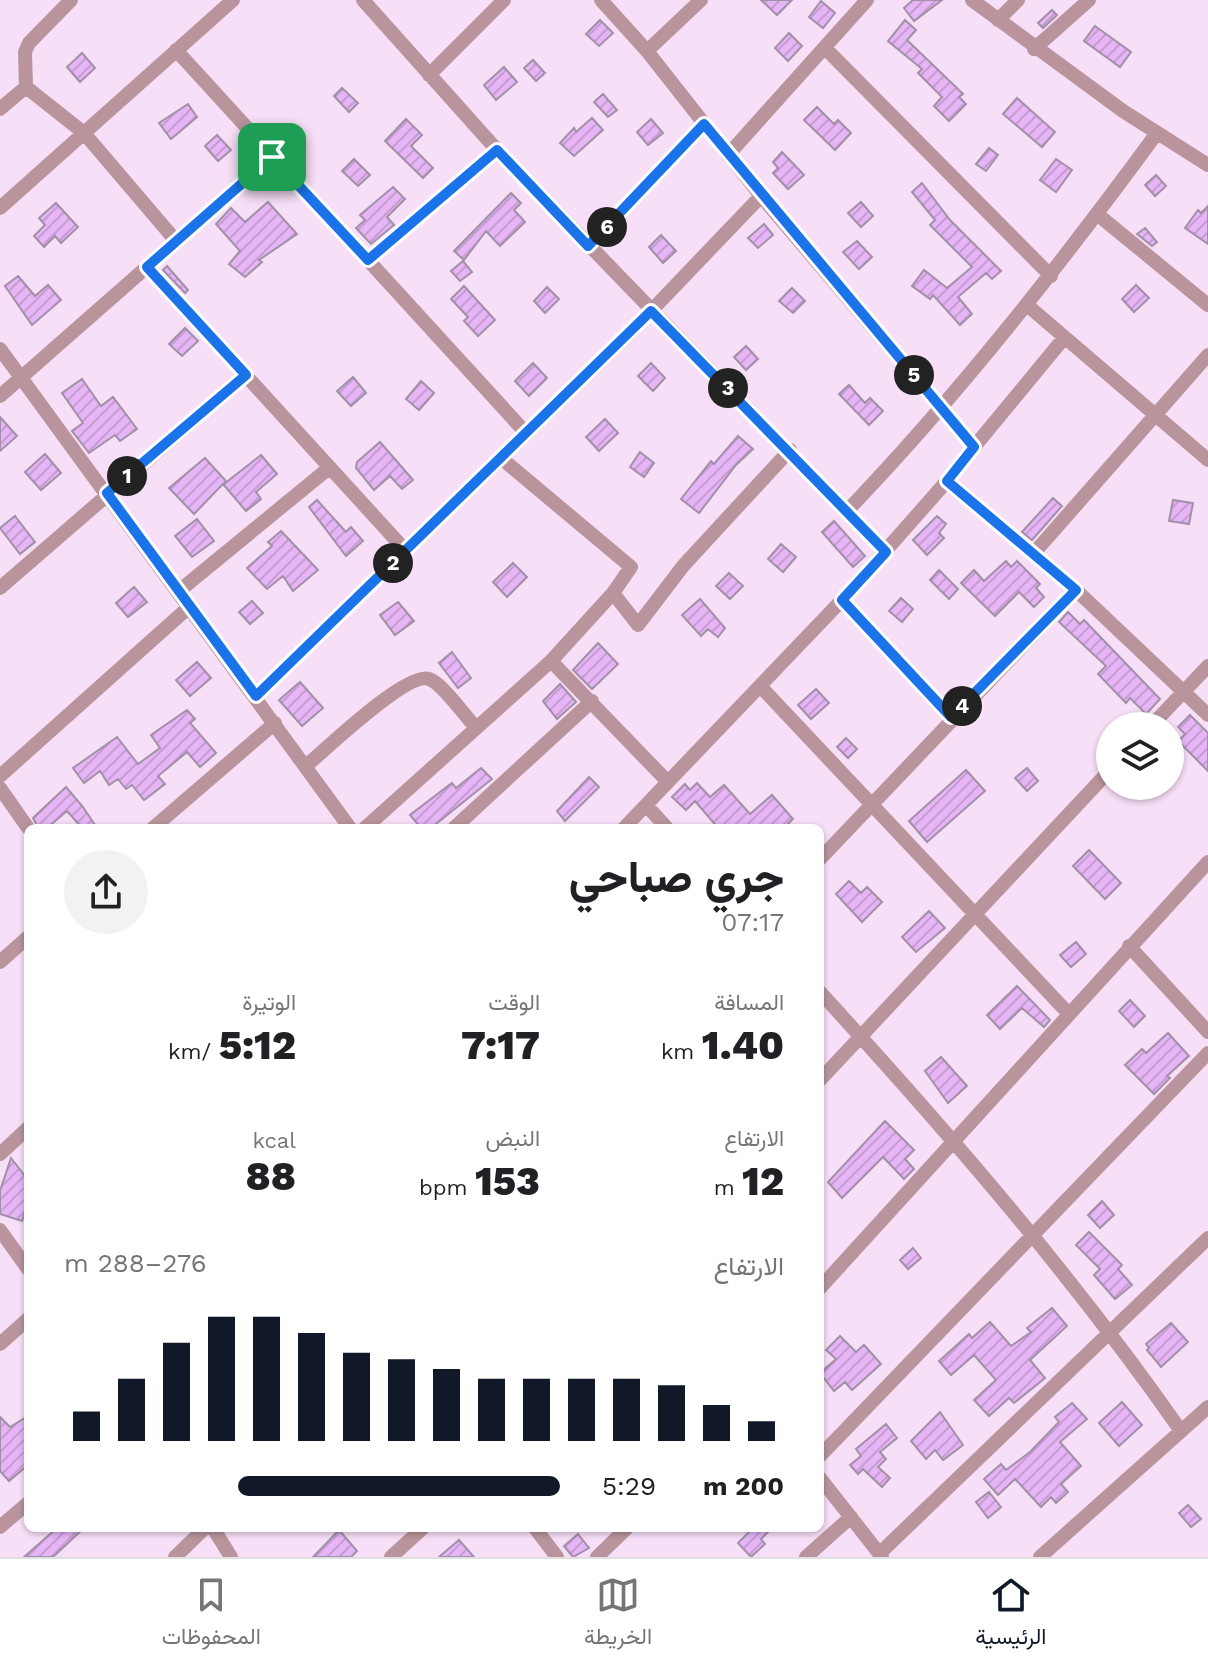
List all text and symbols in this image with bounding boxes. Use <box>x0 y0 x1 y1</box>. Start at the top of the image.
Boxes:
pin <box>238 123 306 191</box>
icon: arrive <box>250 135 294 179</box>
pin: 6 <box>587 207 627 247</box>
text: 6 <box>600 214 614 239</box>
pin: 5 <box>894 355 934 395</box>
text: 5 <box>908 362 920 387</box>
pin: 3 <box>708 368 748 408</box>
text: 3 <box>721 375 735 400</box>
pin: 1 <box>107 456 147 496</box>
text: 1 <box>122 463 132 488</box>
pin: 2 <box>373 543 413 583</box>
text: 2 <box>386 550 400 575</box>
pin: 4 <box>942 686 982 726</box>
text: 4 <box>955 693 969 718</box>
map controls <box>1096 712 1184 800</box>
button: layers <box>1096 712 1184 800</box>
button: share <box>64 850 148 934</box>
text: جري صباحي <box>569 851 784 903</box>
text: 07:17 <box>721 907 784 937</box>
text: الوتيرة <box>242 990 296 1015</box>
text: الوقت <box>488 990 540 1015</box>
text: المسافة <box>714 990 784 1015</box>
text: 5:12 <box>219 1022 296 1069</box>
text: 7:17 <box>461 1022 540 1069</box>
text: 1.40 <box>702 1022 784 1069</box>
text: /km <box>168 1039 219 1064</box>
text: km <box>661 1039 702 1064</box>
text: النبض <box>486 1126 540 1151</box>
text: الارتفاع <box>724 1126 784 1151</box>
text: kcal <box>252 1128 296 1153</box>
text: 88 <box>246 1153 296 1200</box>
text: 153 <box>475 1158 540 1205</box>
text: 12 <box>742 1158 784 1205</box>
text: bpm <box>419 1175 475 1200</box>
text: m <box>714 1175 742 1200</box>
text: 276–288 m <box>64 1248 207 1278</box>
text: الارتفاع <box>713 1251 784 1281</box>
text: 5:29 <box>602 1471 656 1501</box>
text: 200 m <box>703 1471 784 1501</box>
tab: المحفوظات <box>162 1573 261 1656</box>
tab: الخريطة <box>584 1573 652 1656</box>
tab: الرئيسية <box>975 1573 1046 1656</box>

